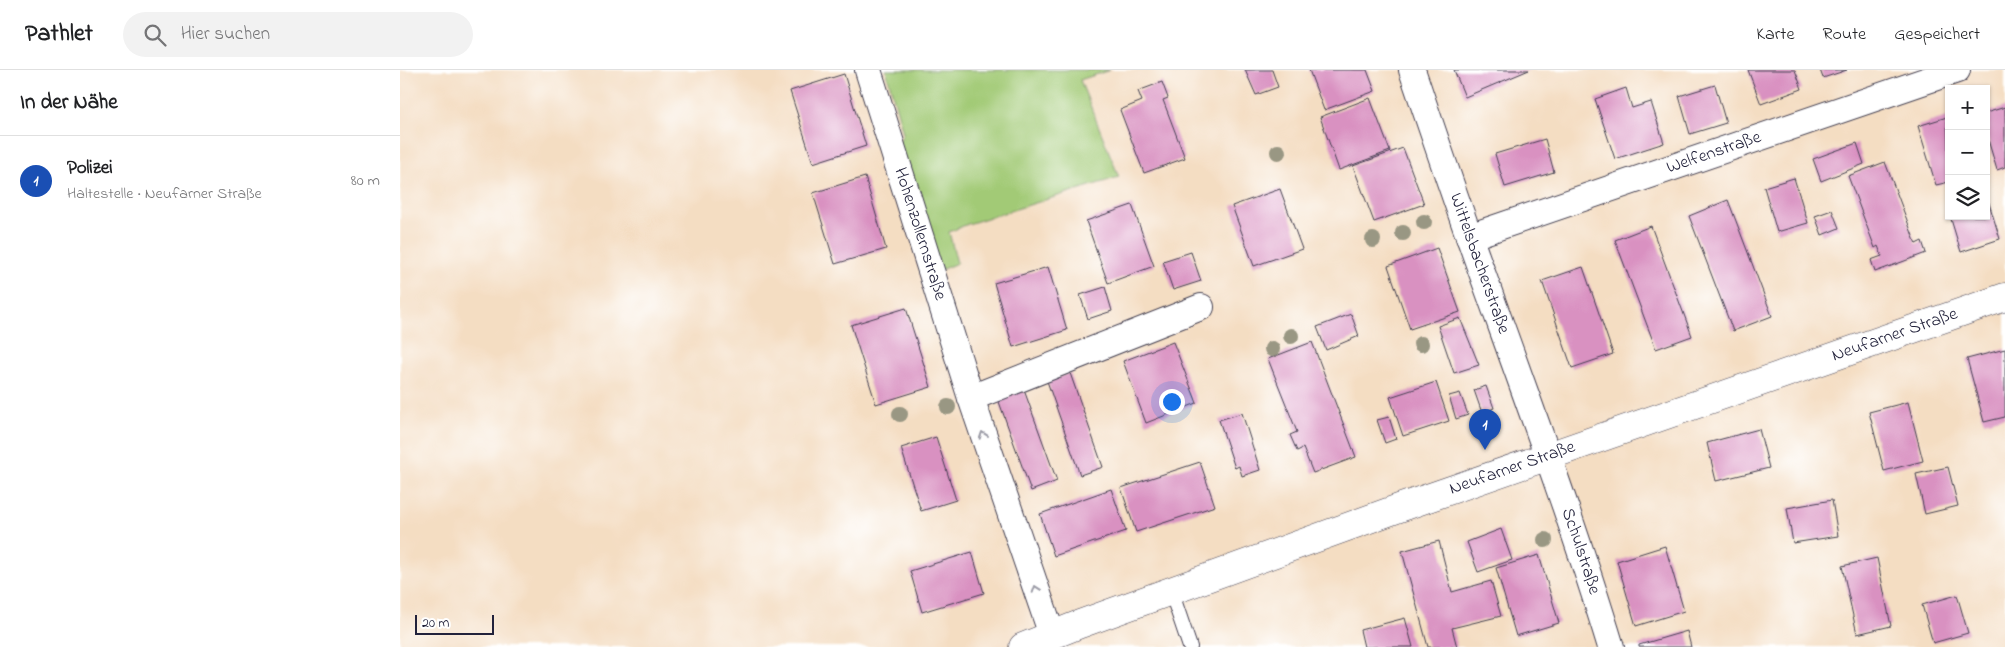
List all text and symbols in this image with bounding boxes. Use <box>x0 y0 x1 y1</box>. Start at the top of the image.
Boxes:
search box <box>123 12 473 57</box>
text: Pathlet <box>25 17 93 52</box>
icon: search <box>141 21 169 49</box>
text: Hier suchen <box>181 21 270 48</box>
text: Karte <box>1756 22 1794 48</box>
text: Route <box>1822 22 1866 48</box>
text: Gespeichert <box>1894 22 1980 48</box>
map controls <box>1945 85 1990 220</box>
button: + <box>1945 85 1990 130</box>
text: In der Nähe <box>20 88 118 118</box>
street label: Welfenstraße <box>1663 125 1766 181</box>
button: − <box>1945 130 1990 175</box>
text: Polizei <box>67 155 113 182</box>
street label: Hohenzollernstraße <box>886 164 953 305</box>
text: 1 <box>33 169 39 193</box>
text: 80 m <box>351 169 380 193</box>
button: layers <box>1945 175 1990 220</box>
text: Haltestelle · Neufarner Straße <box>67 182 262 206</box>
street label: Wittelsbacherstraße <box>1442 190 1516 339</box>
street label: Neufarner Straße <box>1828 301 1962 369</box>
your location <box>1159 389 1185 415</box>
pin: 1 <box>1469 409 1501 450</box>
one-way arrow <box>979 431 989 440</box>
street label: Neufarner Straße <box>1446 434 1580 502</box>
street label: Schulstraße <box>1554 505 1607 599</box>
one-way arrow <box>1032 585 1042 594</box>
scale bar <box>415 612 494 635</box>
text: 20 m <box>422 613 449 634</box>

